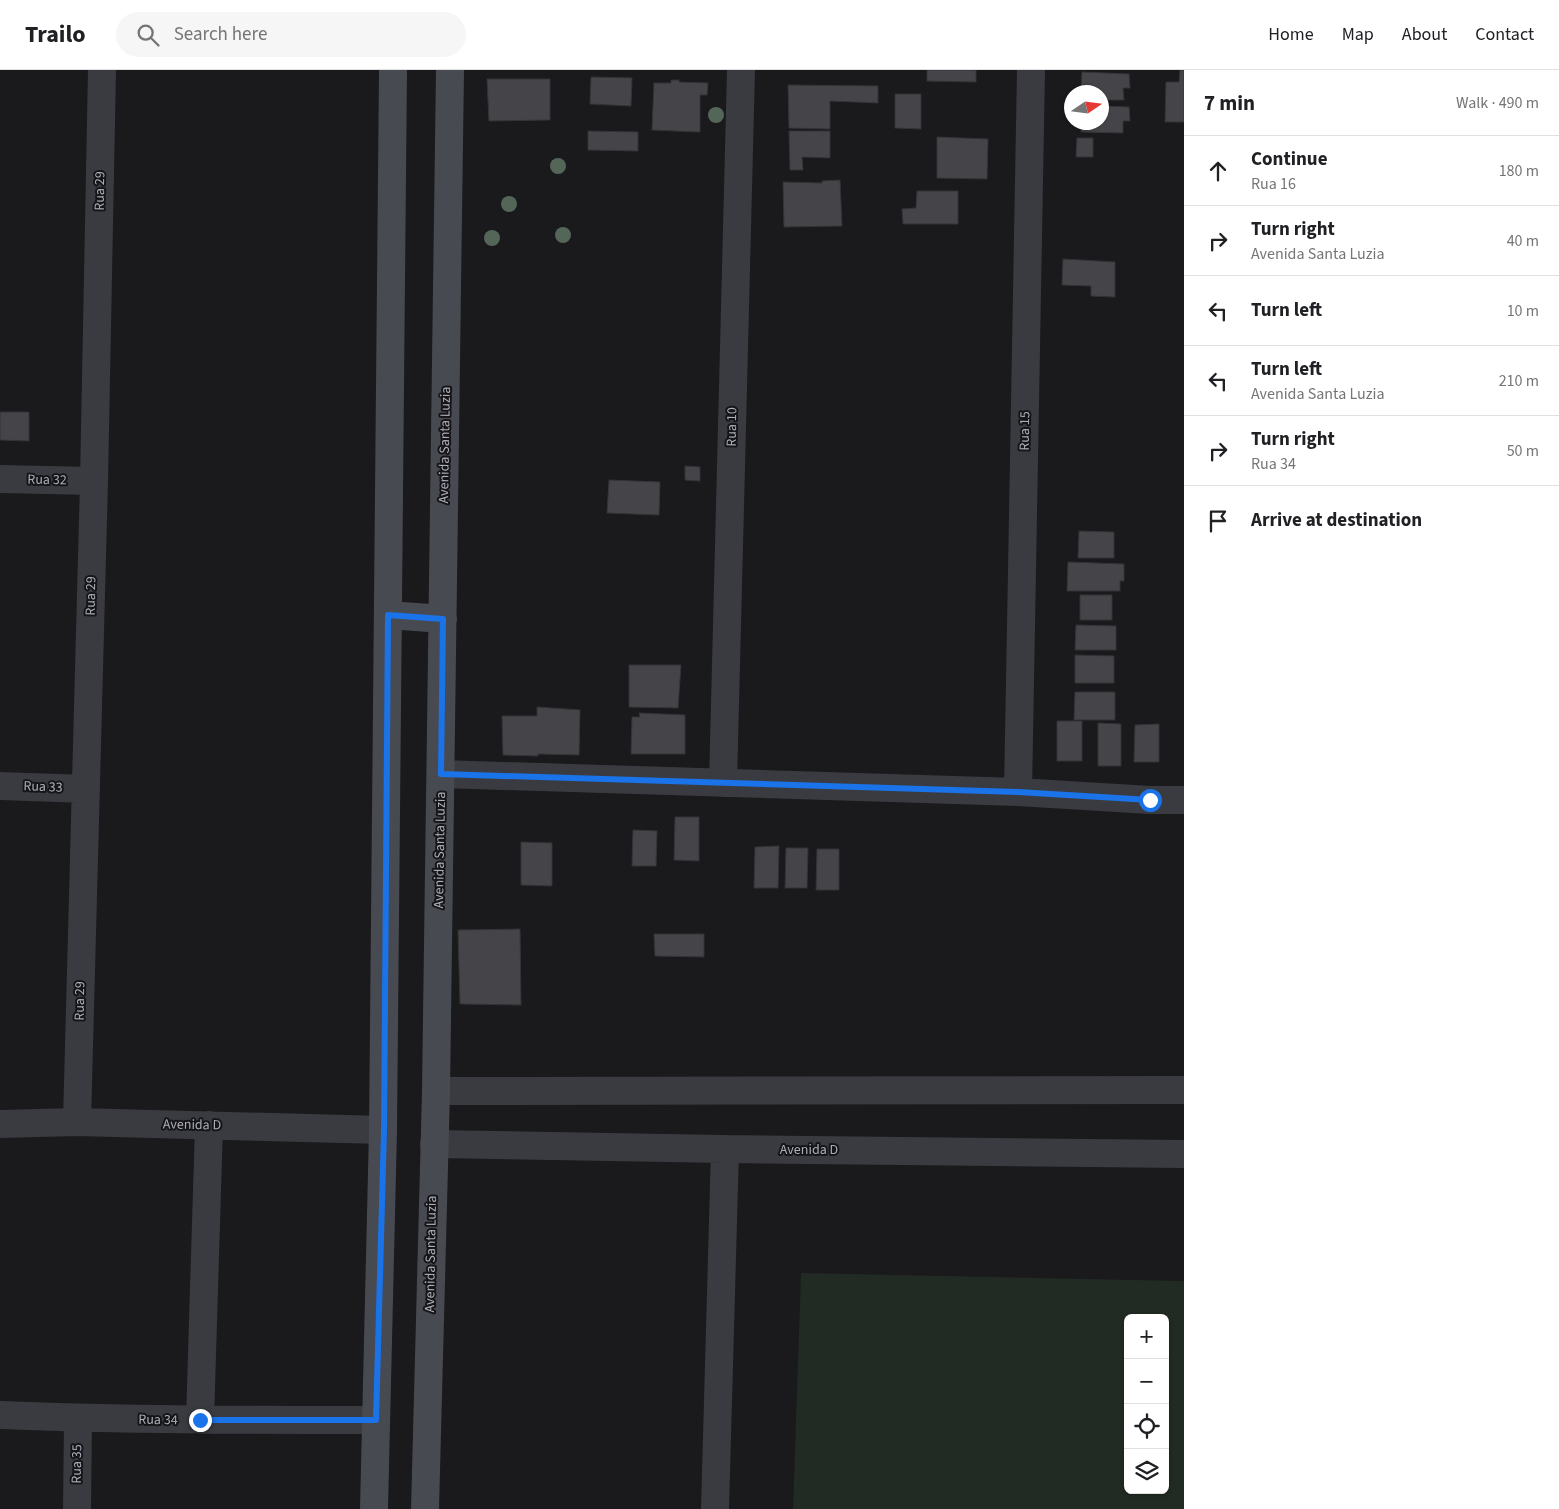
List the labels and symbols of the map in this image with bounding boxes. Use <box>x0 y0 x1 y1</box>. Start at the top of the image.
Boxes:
north arrow <box>1064 85 1109 130</box>
street label: Rua 29 <box>90 171 110 211</box>
street label: Avenida Santa Luzia <box>434 386 456 504</box>
street label: Rua 10 <box>722 407 742 447</box>
street label: Rua 15 <box>1015 411 1035 451</box>
street label: Rua 32 <box>27 470 67 490</box>
street label: Rua 29 <box>81 576 101 616</box>
street label: Rua 33 <box>23 776 63 798</box>
route start <box>1139 789 1162 812</box>
street label: Avenida Santa Luzia <box>429 791 451 909</box>
street label: Rua 29 <box>70 981 90 1021</box>
street label: Avenida D <box>163 1114 221 1136</box>
street label: Avenida D <box>780 1140 838 1160</box>
street label: Avenida Santa Luzia <box>420 1195 442 1313</box>
route end <box>189 1409 212 1432</box>
street label: Rua 34 <box>138 1410 178 1430</box>
street label: Rua 35 <box>67 1444 87 1484</box>

